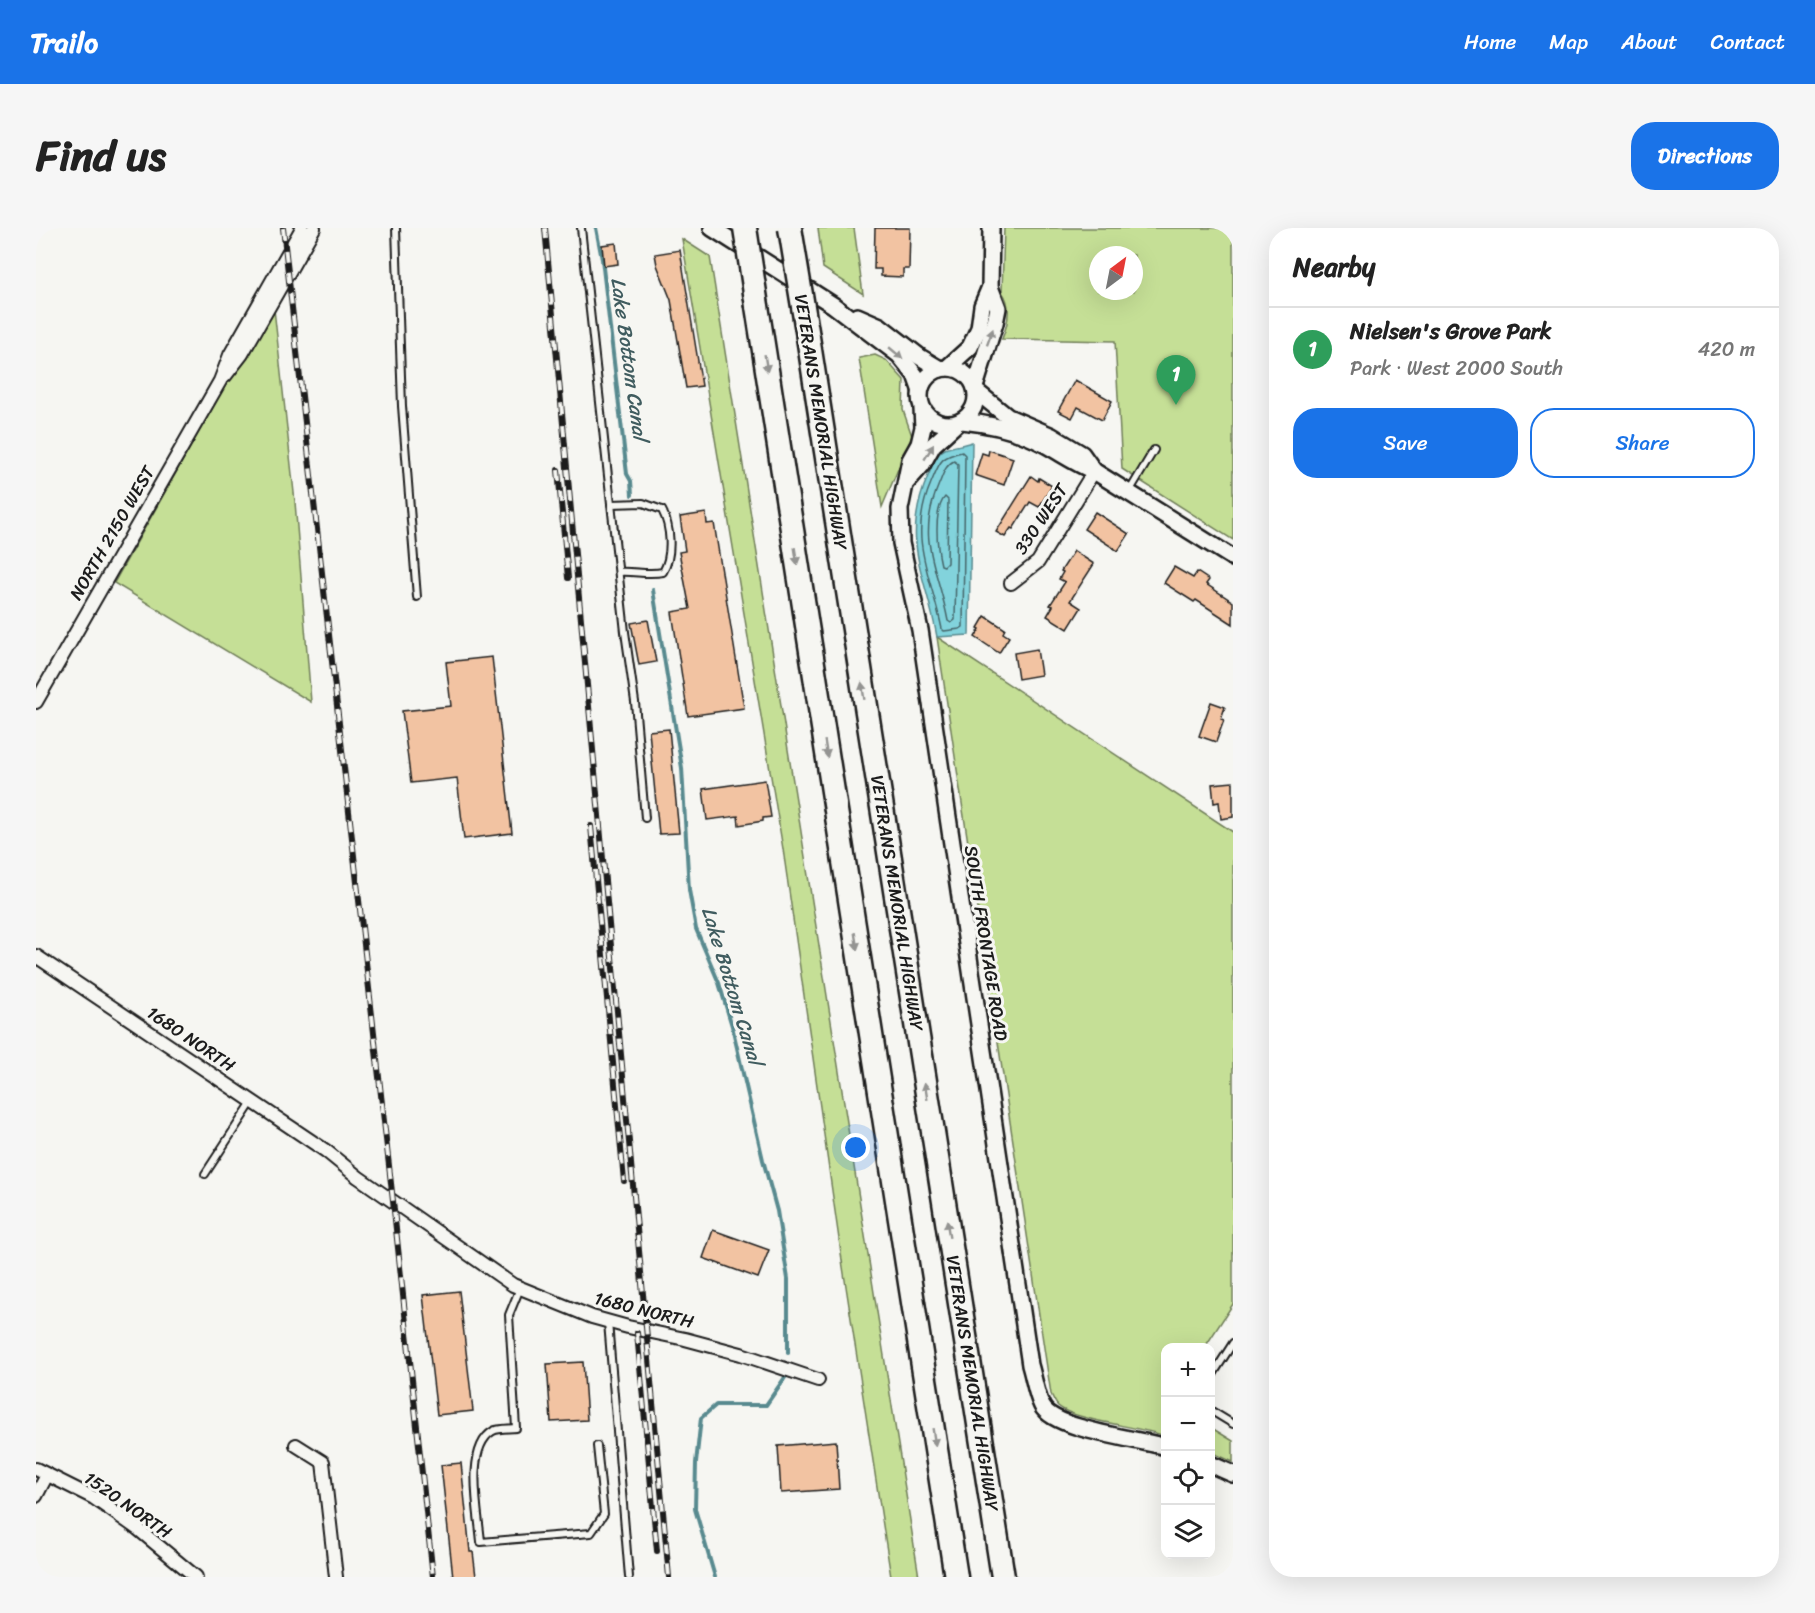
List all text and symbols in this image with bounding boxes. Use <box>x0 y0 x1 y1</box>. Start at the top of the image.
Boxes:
text: Trailo <box>30 18 98 67</box>
text: Home <box>1464 23 1516 61</box>
text: Map <box>1549 23 1588 61</box>
text: About <box>1621 23 1678 61</box>
text: Contact <box>1711 23 1785 61</box>
text: Find us <box>36 119 166 193</box>
button: Directions <box>1631 122 1779 190</box>
text: Nearby <box>1293 244 1375 290</box>
north arrow <box>1089 246 1143 300</box>
water label: Lake Bottom Canal <box>600 275 658 447</box>
street label: VETERANS MEMORIAL HIGHWAY <box>785 292 857 553</box>
text: Nielsen's Grove Park <box>1350 312 1551 351</box>
one-way arrow <box>986 328 995 346</box>
text: 1 <box>1308 332 1317 367</box>
text: 420 m <box>1698 332 1755 367</box>
one-way arrow <box>888 346 904 359</box>
text: Park · West 2000 South <box>1350 351 1563 386</box>
one-way arrow <box>762 354 771 373</box>
pin: 1 <box>1156 356 1196 405</box>
button: Save <box>1293 408 1518 478</box>
button: Share <box>1530 408 1755 478</box>
one-way arrow <box>924 444 935 460</box>
street label: NORTH 2150 WEST <box>60 459 164 606</box>
street label: 330 WEST <box>1005 476 1077 561</box>
one-way arrow <box>792 547 801 566</box>
one-way arrow <box>859 681 868 700</box>
one-way arrow <box>822 739 831 758</box>
street label: VETERANS MEMORIAL HIGHWAY <box>861 773 933 1034</box>
street label: SOUTH FRONTAGE ROAD <box>955 843 1017 1043</box>
water label: Lake Bottom Canal <box>691 903 774 1074</box>
one-way arrow <box>852 932 861 951</box>
street label: 1680 NORTH <box>140 997 242 1081</box>
one-way arrow <box>922 1081 931 1100</box>
your location <box>841 1133 870 1162</box>
one-way arrow <box>943 1219 952 1238</box>
street label: VETERANS MEMORIAL HIGHWAY <box>937 1253 1009 1514</box>
street label: 1680 NORTH <box>591 1282 697 1338</box>
map controls <box>1161 1343 1215 1559</box>
button: + <box>1161 1343 1215 1397</box>
button: − <box>1161 1397 1215 1451</box>
one-way arrow <box>930 1428 939 1447</box>
button: locate <box>1161 1451 1215 1505</box>
street label: 1520 NORTH <box>77 1463 179 1547</box>
button: layers <box>1161 1505 1215 1559</box>

